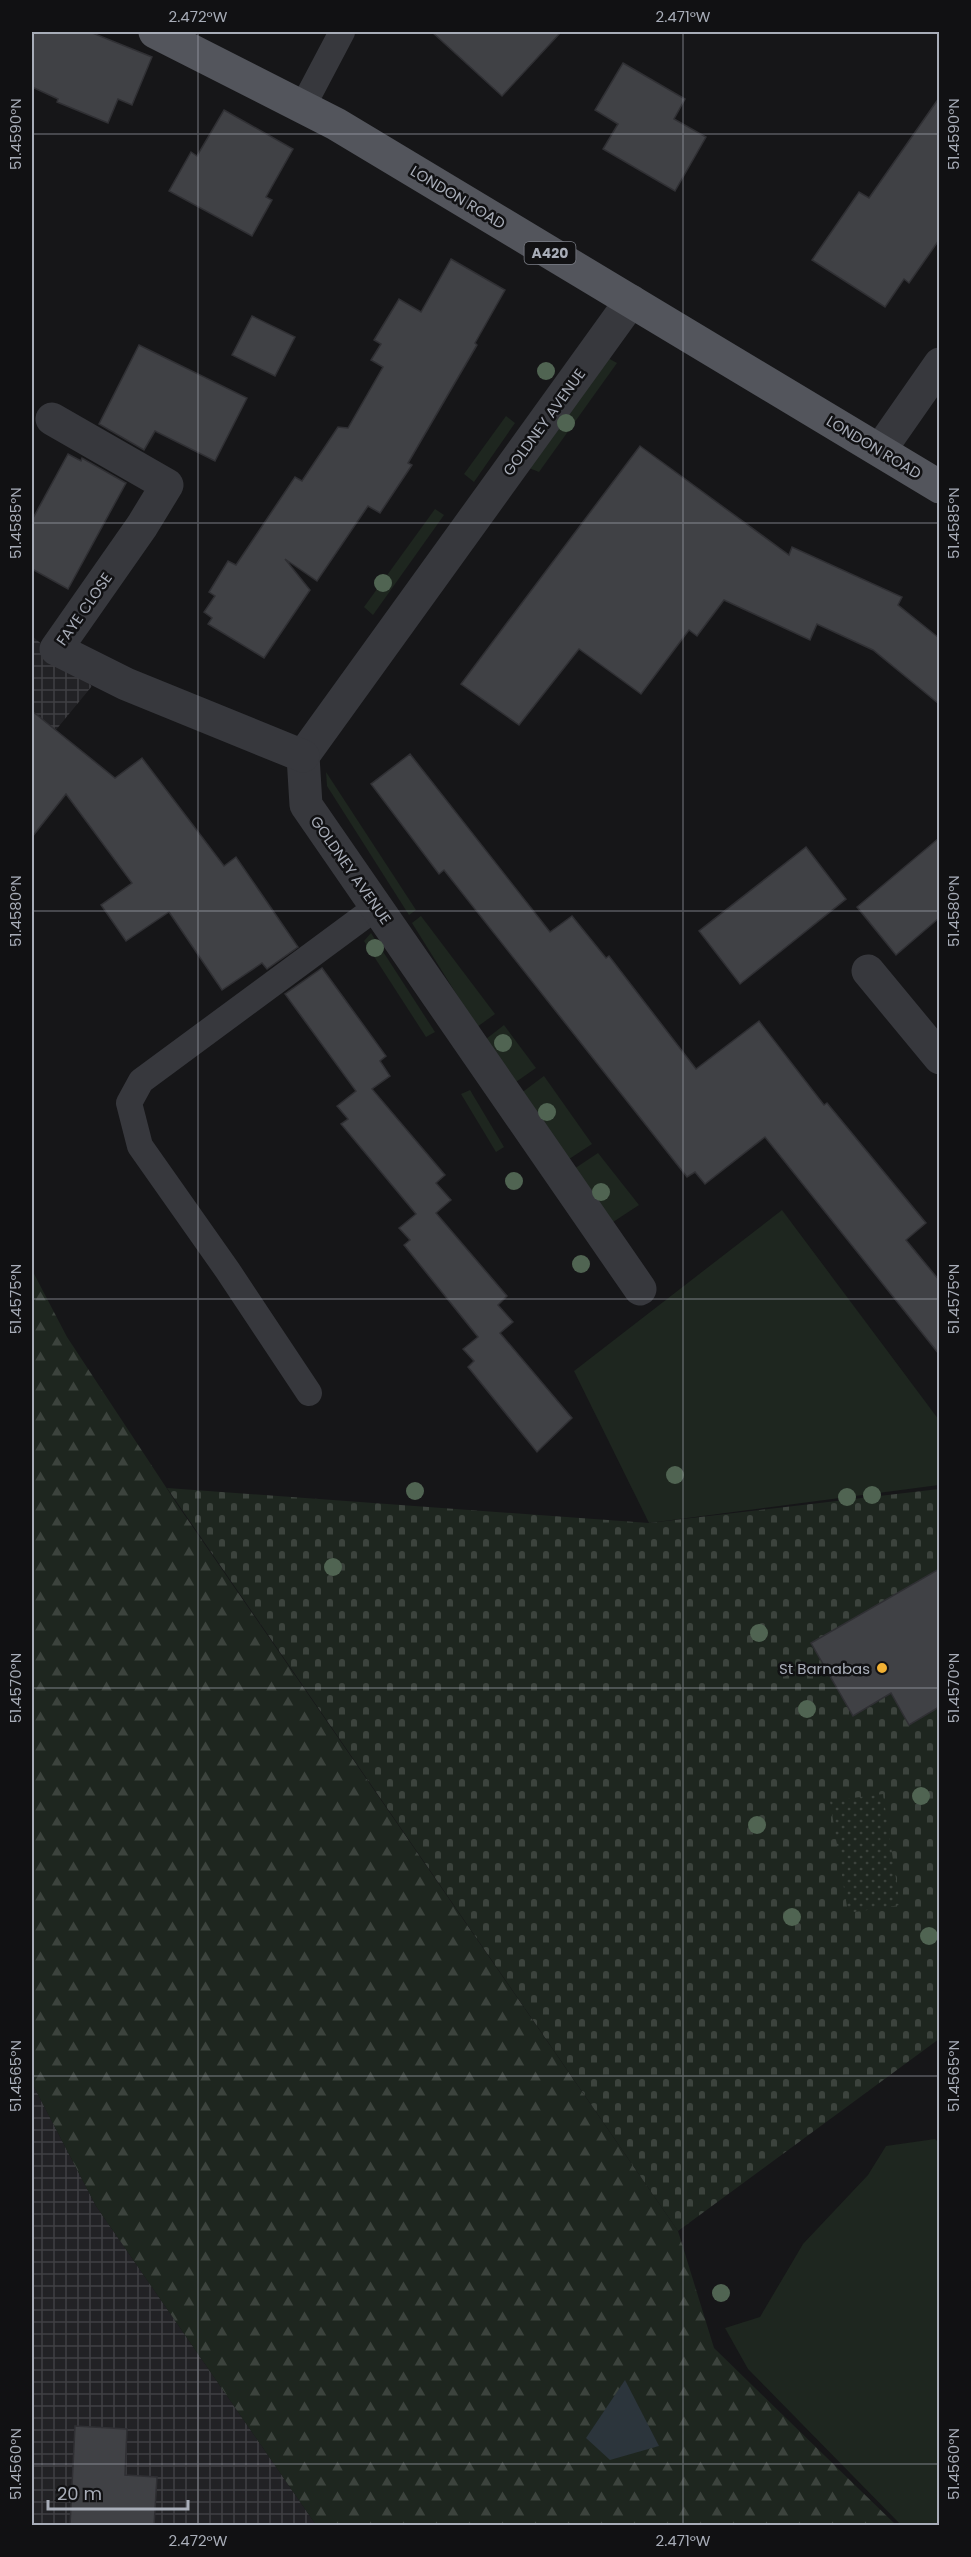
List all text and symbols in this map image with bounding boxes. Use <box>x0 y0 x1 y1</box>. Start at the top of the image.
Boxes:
text: 2.472°W <box>169 6 228 27</box>
text: 2.471°W <box>656 6 711 27</box>
text: 51.4590°N <box>5 98 26 170</box>
text: 51.4590°N <box>943 98 964 170</box>
street label: LONDON ROAD <box>407 160 509 234</box>
road number: A420 <box>524 242 576 264</box>
street label: GOLDNEY AVENUE <box>498 364 590 480</box>
street label: LONDON ROAD <box>823 410 925 484</box>
text: 51.4585°N <box>5 487 26 559</box>
text: 51.4585°N <box>943 487 964 559</box>
street label: FAYE CLOSE <box>51 568 117 650</box>
street label: GOLDNEY AVENUE <box>306 812 396 928</box>
text: 51.4580°N <box>5 875 26 947</box>
text: 51.4580°N <box>943 875 964 947</box>
text: 51.4575°N <box>5 1264 26 1334</box>
text: 51.4575°N <box>943 1264 964 1334</box>
text: 51.4570°N <box>5 1653 26 1723</box>
text: 51.4570°N <box>943 1653 964 1723</box>
place label: St Barnabas <box>779 1658 870 1679</box>
marker: St Barnabas <box>875 1661 889 1675</box>
text: 51.4565°N <box>5 2040 26 2112</box>
text: 51.4565°N <box>943 2040 964 2112</box>
text: 51.4560°N <box>5 2428 26 2500</box>
text: 51.4560°N <box>943 2428 964 2500</box>
scale bar <box>48 2473 188 2511</box>
text: 20 m <box>57 2481 102 2506</box>
text: 2.472°W <box>169 2530 228 2551</box>
text: 2.471°W <box>656 2530 711 2551</box>

